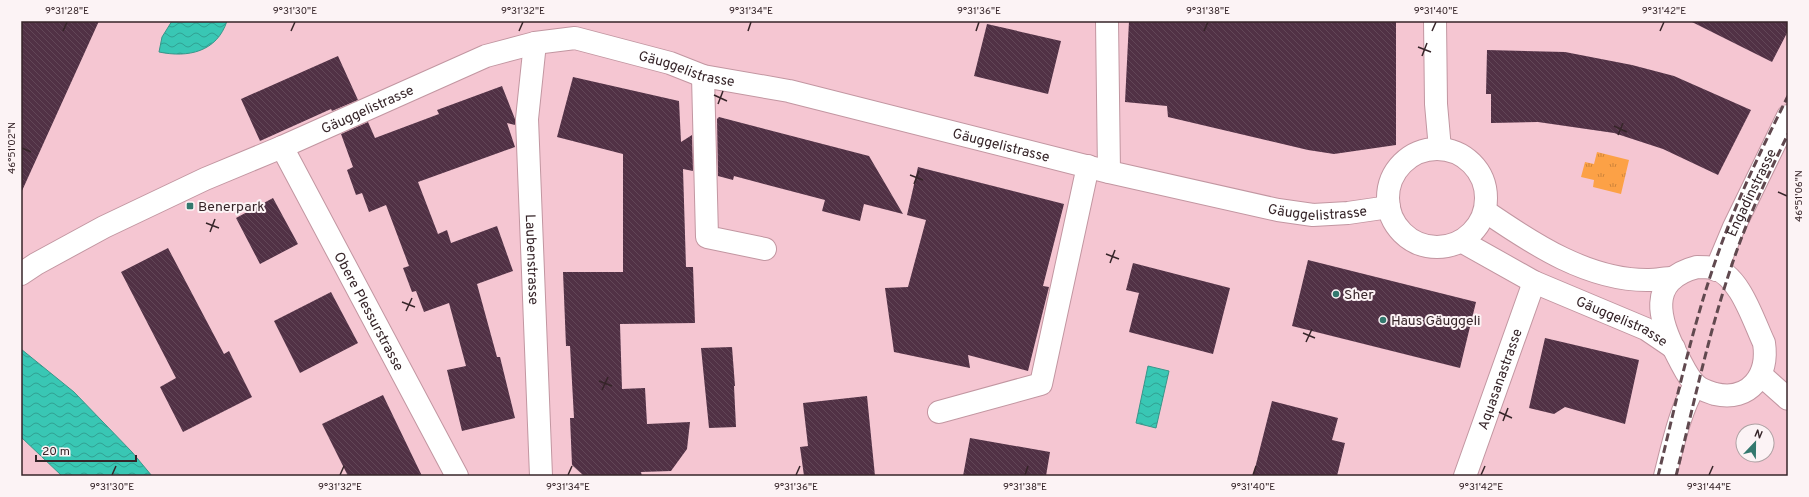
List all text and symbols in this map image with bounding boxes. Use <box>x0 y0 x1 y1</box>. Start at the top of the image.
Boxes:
text: 9°31'28"E <box>45 5 89 18</box>
text: 9°31'30"E <box>273 5 317 18</box>
text: 9°31'32"E <box>501 5 545 18</box>
text: 9°31'34"E <box>729 5 773 18</box>
text: 9°31'36"E <box>957 5 1001 18</box>
text: 9°31'38"E <box>1186 5 1230 18</box>
text: 9°31'40"E <box>1414 5 1458 18</box>
text: 9°31'42"E <box>1642 5 1686 18</box>
street label: Gäuggelistrasse <box>636 48 736 91</box>
street label: Gäuggelistrasse <box>319 82 417 138</box>
text: 46°51'02"N <box>6 122 19 174</box>
street label: Gäuggelistrasse <box>951 126 1051 167</box>
street label: Engadinstrasse <box>1724 146 1781 240</box>
text: 46°51'06"N <box>1793 170 1806 222</box>
place label: Benerpark <box>198 199 265 216</box>
marker: Benerpark <box>185 201 195 211</box>
street label: Gäuggelistrasse <box>1266 201 1368 225</box>
street label: Laubenstrasse <box>521 214 541 305</box>
street label: Obere Plessurstrasse <box>329 249 407 374</box>
place label: Sher <box>1344 287 1374 304</box>
marker: Sher <box>1331 289 1341 299</box>
street label: Gäuggelistrasse <box>1573 294 1670 351</box>
place label: Haus Gäuggeli <box>1391 313 1481 330</box>
marker: Haus Gäuggeli <box>1378 315 1388 325</box>
street label: Aquasanastrasse <box>1475 327 1527 432</box>
north arrow <box>1735 423 1775 463</box>
text: N <box>1752 427 1765 443</box>
scale bar <box>36 437 136 463</box>
text: 20 m <box>42 444 70 460</box>
text: 9°31'30"E <box>90 481 134 494</box>
text: 9°31'32"E <box>318 481 362 494</box>
text: 9°31'34"E <box>546 481 590 494</box>
text: 9°31'36"E <box>774 481 818 494</box>
text: 9°31'38"E <box>1003 481 1047 494</box>
text: 9°31'40"E <box>1231 481 1275 494</box>
text: 9°31'42"E <box>1459 481 1503 494</box>
text: 9°31'44"E <box>1687 481 1731 494</box>

